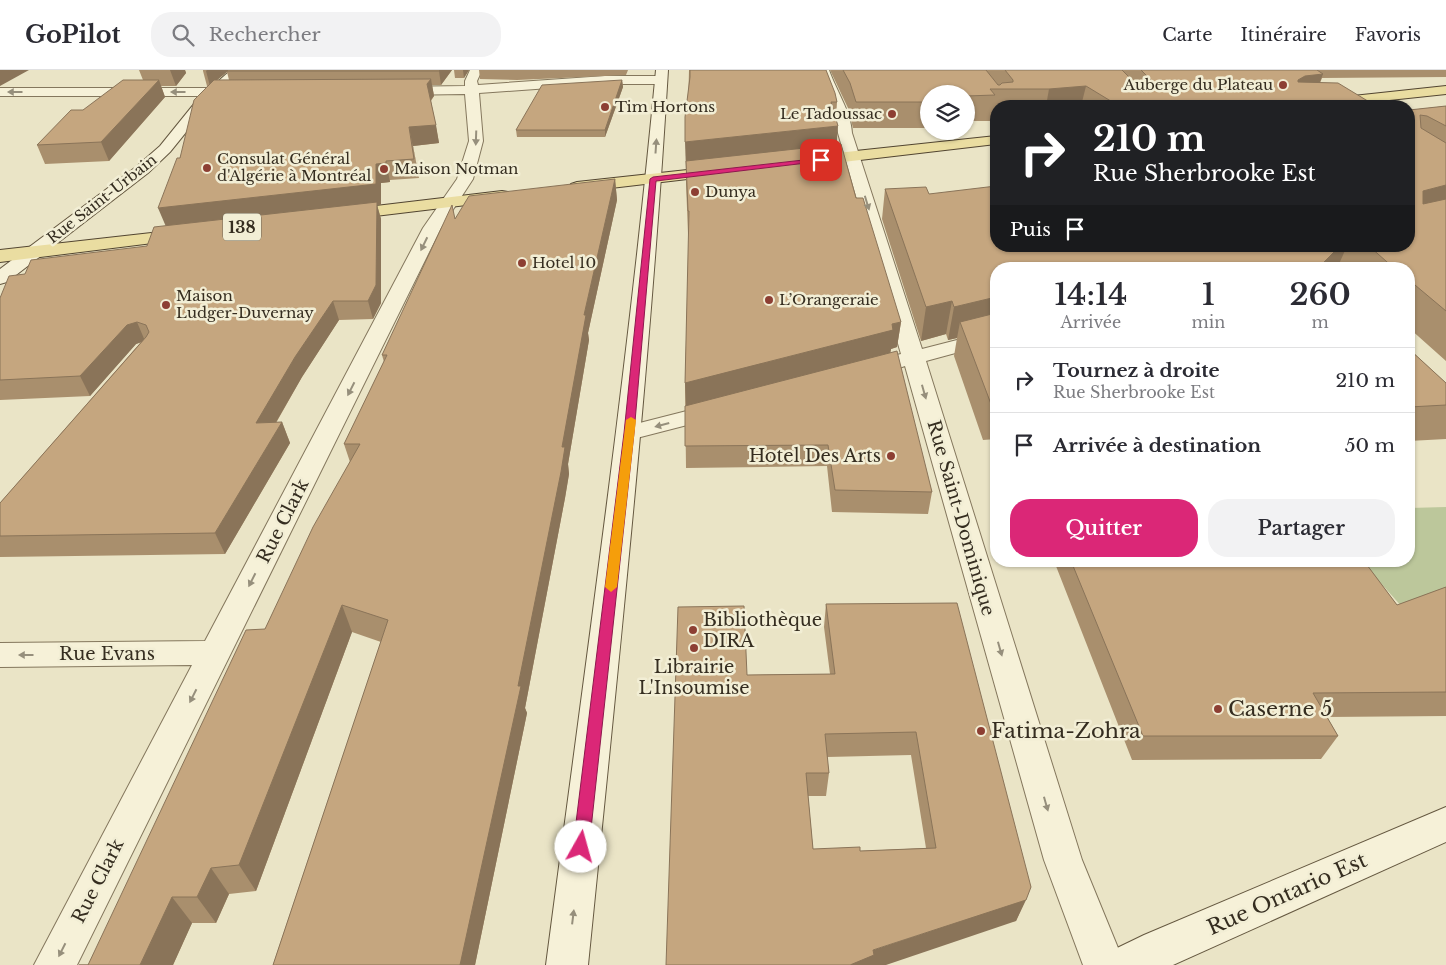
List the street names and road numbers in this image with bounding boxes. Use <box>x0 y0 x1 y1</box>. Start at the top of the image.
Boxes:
street label: Rue Saint-Urbain <box>43 150 160 247</box>
road number: 138 <box>223 214 261 240</box>
street label: Rue Saint-Dominique <box>923 418 999 618</box>
street label: Rue Clark <box>252 475 314 567</box>
street label: Rue Evans <box>59 643 155 665</box>
street label: Rue Clark <box>67 835 129 927</box>
street label: Rue Ontario Est <box>1203 847 1371 941</box>

